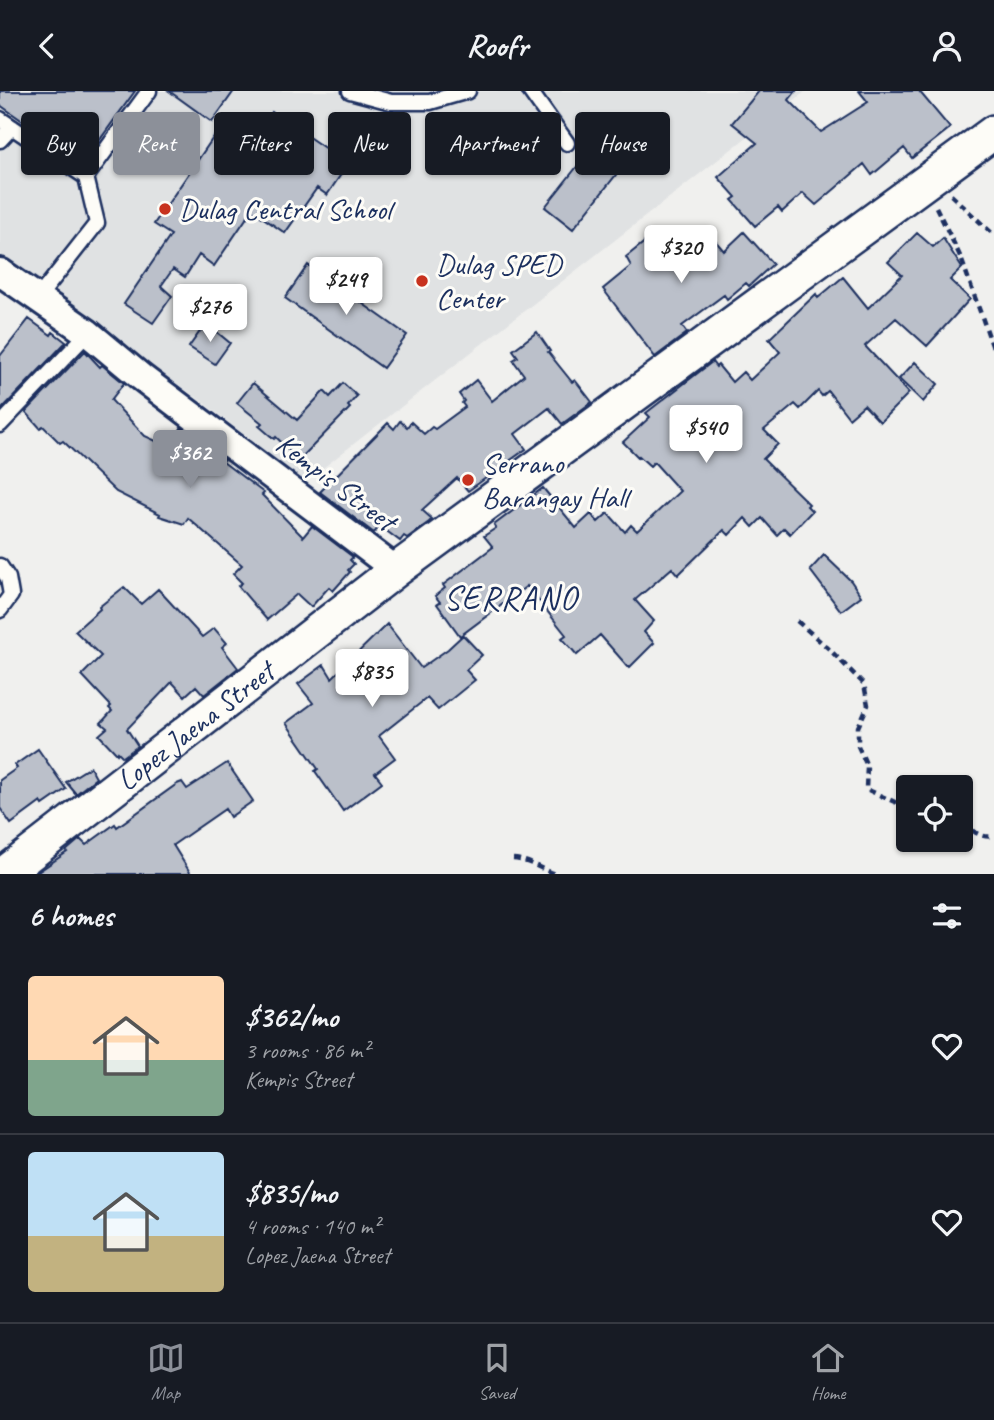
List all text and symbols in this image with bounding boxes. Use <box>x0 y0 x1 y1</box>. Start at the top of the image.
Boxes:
text: Roofr <box>466 25 528 66</box>
icon: back <box>28 27 66 65</box>
icon: person <box>928 27 966 65</box>
chip: Buy <box>21 112 99 175</box>
chip: Rent <box>113 112 200 175</box>
chip: Filters <box>214 112 314 175</box>
chip: New <box>328 112 411 175</box>
chip: Apartment <box>425 112 561 175</box>
chip: House <box>575 112 670 175</box>
place label: Dulag Central School <box>179 190 396 228</box>
marker: Dulag Central School <box>157 201 173 217</box>
pin: $320 <box>640 225 722 285</box>
text: $320 <box>660 233 702 262</box>
place label: Dulag SPED Center <box>436 245 564 317</box>
pin: $249 <box>305 257 387 317</box>
text: $249 <box>325 265 367 294</box>
marker: Dulag SPED Center <box>414 273 430 289</box>
pin: $276 <box>169 285 251 344</box>
text: $276 <box>189 292 231 321</box>
pin: $540 <box>665 405 747 465</box>
text: $540 <box>685 413 727 442</box>
street label: Kempis Street <box>269 425 407 542</box>
pin: $362 <box>149 431 231 490</box>
text: $362 <box>169 438 211 467</box>
place label: Serrano Barangay Hall <box>482 444 633 516</box>
marker: Serrano Barangay Hall <box>460 472 476 488</box>
district label: SERRANO <box>444 577 580 619</box>
pin: $835 <box>331 649 413 709</box>
street label: Lopez Jaena Street <box>109 650 285 799</box>
text: $835 <box>351 657 393 686</box>
map controls <box>896 775 973 852</box>
button: locate <box>896 775 973 852</box>
text: 6 homes <box>28 897 113 935</box>
icon: filters <box>928 897 966 935</box>
text: $362/mo <box>245 998 338 1036</box>
icon: home <box>84 1004 168 1088</box>
icon: heart <box>928 1027 966 1065</box>
text: 3 rooms · 86 m² <box>245 1036 369 1065</box>
text: Kempis Street <box>245 1065 352 1094</box>
text: $835/mo <box>245 1174 337 1212</box>
icon: home <box>84 1180 168 1264</box>
icon: heart <box>928 1203 966 1241</box>
text: 4 rooms · 140 m² <box>245 1212 380 1241</box>
text: Lopez Jaena Street <box>245 1241 390 1270</box>
tab: Map <box>147 1339 185 1405</box>
tab: Saved <box>478 1339 516 1405</box>
tab: Home <box>809 1339 847 1405</box>

